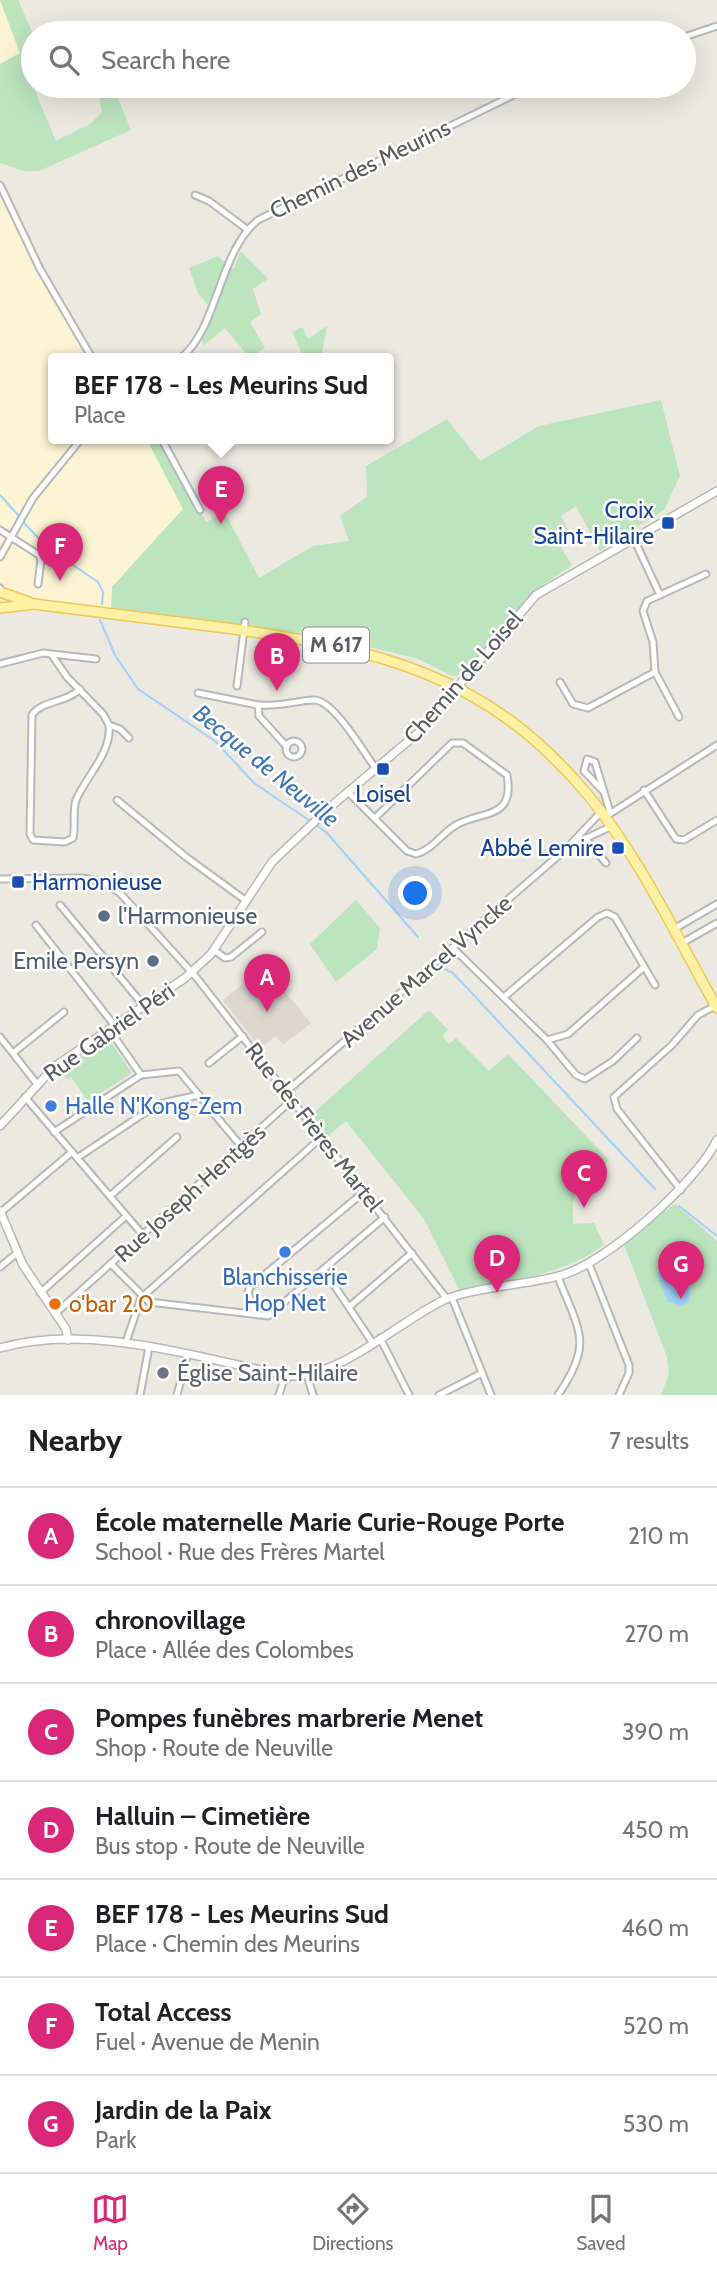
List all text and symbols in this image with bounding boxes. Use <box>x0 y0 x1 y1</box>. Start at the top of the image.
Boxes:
search box <box>21 21 696 98</box>
icon: search <box>45 41 83 79</box>
text: Search here <box>101 44 230 76</box>
street label: Chemin des Meurins <box>265 113 455 225</box>
popup <box>48 353 394 444</box>
text: BEF 178 - Les Meurins Sud <box>74 369 368 401</box>
text: Place <box>74 401 126 429</box>
pin: E <box>198 466 244 524</box>
place label: Croix Saint-Hilaire <box>533 496 654 550</box>
marker: Croix Saint-Hilaire <box>660 515 676 531</box>
pin: F <box>37 523 83 581</box>
street label: Chemin de Loisel <box>398 604 529 749</box>
road number: M 617 <box>303 628 369 662</box>
pin: B <box>254 633 300 691</box>
water label: Becque de Neuville <box>188 698 345 833</box>
marker: Loisel <box>375 761 391 777</box>
place label: Loisel <box>355 780 411 808</box>
place label: Abbé Lemire <box>480 834 604 862</box>
marker: Abbé Lemire <box>610 840 626 856</box>
place label: Harmonieuse <box>32 868 162 896</box>
marker: Harmonieuse <box>10 874 26 890</box>
your location <box>398 876 432 910</box>
street label: Avenue Marcel Vyncke <box>335 889 517 1053</box>
place label: l'Harmonieuse <box>118 902 257 930</box>
marker: l'Harmonieuse <box>96 908 112 924</box>
place label: Emile Persyn <box>13 947 139 975</box>
marker: Emile Persyn <box>145 953 161 969</box>
pin: A <box>244 954 290 1012</box>
street label: Rue Gabriel Péri <box>38 977 180 1087</box>
street label: Rue des Frères Martel <box>239 1037 389 1218</box>
place label: Halle N'Kong-Zem <box>65 1092 242 1120</box>
marker: Halle N'Kong-Zem <box>43 1098 59 1114</box>
street label: Rue Joseph Hentgès <box>109 1118 271 1268</box>
pin: C <box>561 1150 607 1208</box>
pin: D <box>474 1235 520 1293</box>
pin: G <box>658 1241 704 1299</box>
marker: Blanchisserie Hop Net <box>277 1244 293 1260</box>
place label: Blanchisserie Hop Net <box>222 1263 348 1317</box>
place label: o'bar 2.0 <box>69 1290 154 1318</box>
marker: o'bar 2.0 <box>47 1296 63 1312</box>
place label: Église Saint-Hilaire <box>177 1358 358 1387</box>
marker: Église Saint-Hilaire <box>155 1365 171 1381</box>
text: Nearby <box>28 1422 122 1459</box>
text: 7 results <box>609 1427 689 1455</box>
text: École maternelle Marie Curie-Rouge Porte <box>95 1506 564 1538</box>
text: A <box>44 1522 58 1550</box>
text: 210 m <box>628 1522 689 1550</box>
text: School · Rue des Frères Martel <box>95 1538 385 1566</box>
text: chronovillage <box>95 1604 245 1636</box>
text: B <box>44 1620 58 1648</box>
text: 270 m <box>624 1620 689 1648</box>
text: Place · Allée des Colombes <box>95 1636 354 1664</box>
text: Pompes funèbres marbrerie Menet <box>95 1702 483 1734</box>
text: C <box>44 1718 58 1746</box>
text: 390 m <box>622 1718 689 1746</box>
text: Shop · Route de Neuville <box>95 1734 333 1762</box>
text: Halluin – Cimetière <box>95 1800 310 1832</box>
text: D <box>43 1816 59 1844</box>
text: 450 m <box>622 1816 689 1844</box>
text: Bus stop · Route de Neuville <box>95 1832 365 1860</box>
text: BEF 178 - Les Meurins Sud <box>95 1898 389 1930</box>
text: E <box>44 1914 58 1942</box>
text: 460 m <box>621 1914 689 1942</box>
text: Place · Chemin des Meurins <box>95 1930 360 1958</box>
text: Total Access <box>95 1996 232 2028</box>
text: F <box>45 2012 57 2040</box>
text: 520 m <box>623 2012 689 2040</box>
text: Fuel · Avenue de Menin <box>95 2028 320 2056</box>
text: Jardin de la Paix <box>95 2094 272 2126</box>
text: G <box>43 2110 59 2138</box>
text: 530 m <box>623 2110 689 2138</box>
text: Park <box>95 2126 136 2154</box>
tab: Map <box>91 2190 129 2255</box>
tab: Directions <box>312 2190 393 2255</box>
tab: Saved <box>576 2190 626 2255</box>

